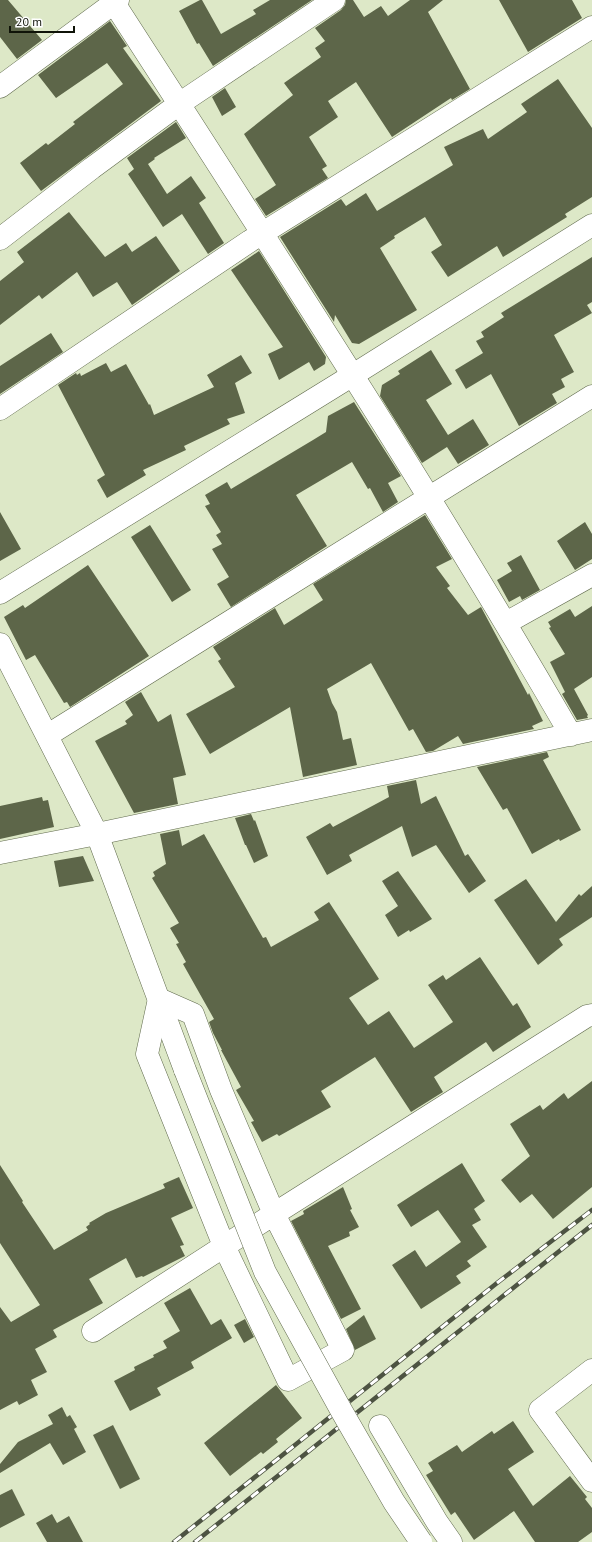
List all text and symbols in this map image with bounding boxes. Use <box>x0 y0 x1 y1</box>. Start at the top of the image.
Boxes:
scale bar <box>10 8 74 34</box>
text: 20 m <box>16 14 42 29</box>

